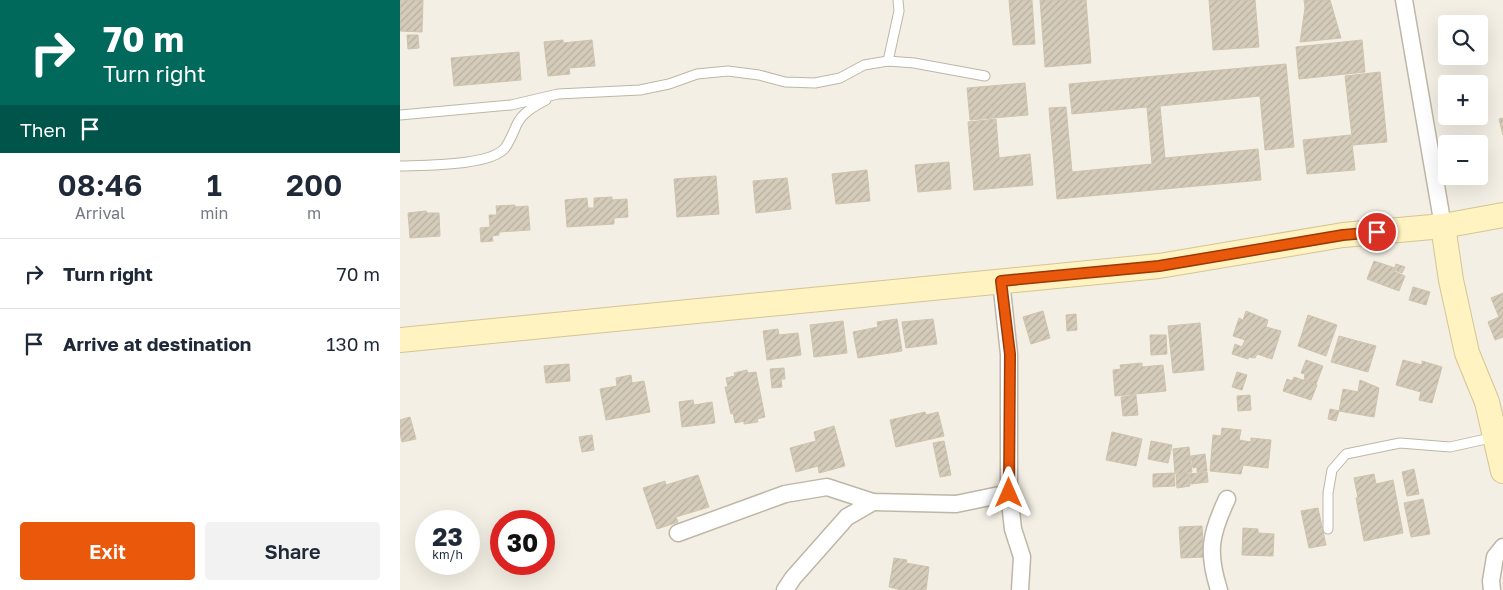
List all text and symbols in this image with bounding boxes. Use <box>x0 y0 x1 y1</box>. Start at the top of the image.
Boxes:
map controls <box>1438 15 1488 185</box>
button: search <box>1438 15 1488 65</box>
text: 70 m <box>103 18 184 60</box>
icon: right <box>20 20 85 85</box>
text: Turn right <box>103 60 206 87</box>
button: + <box>1438 75 1488 125</box>
icon: arrive <box>76 115 104 143</box>
text: Then <box>20 118 66 141</box>
button: − <box>1438 135 1488 185</box>
text: 08:46 <box>58 167 143 203</box>
text: 1 <box>207 167 222 203</box>
text: 200 <box>286 167 342 203</box>
text: Arrival <box>75 203 125 223</box>
text: min <box>200 203 228 223</box>
text: m <box>307 203 321 223</box>
pin <box>1356 211 1398 253</box>
icon: arrive <box>1363 218 1391 246</box>
icon: right <box>20 260 48 288</box>
text: Turn right <box>63 262 153 285</box>
text: 70 m <box>337 262 380 285</box>
icon: arrive <box>20 330 48 358</box>
text: Arrive at destination <box>63 332 251 355</box>
text: 130 m <box>326 332 380 355</box>
position arrow <box>982 466 1034 518</box>
speed limit sign: 30 <box>490 510 555 575</box>
text: 23 <box>432 521 463 552</box>
button: Exit <box>20 522 195 580</box>
button: Share <box>205 522 380 580</box>
text: km/h <box>432 547 463 562</box>

